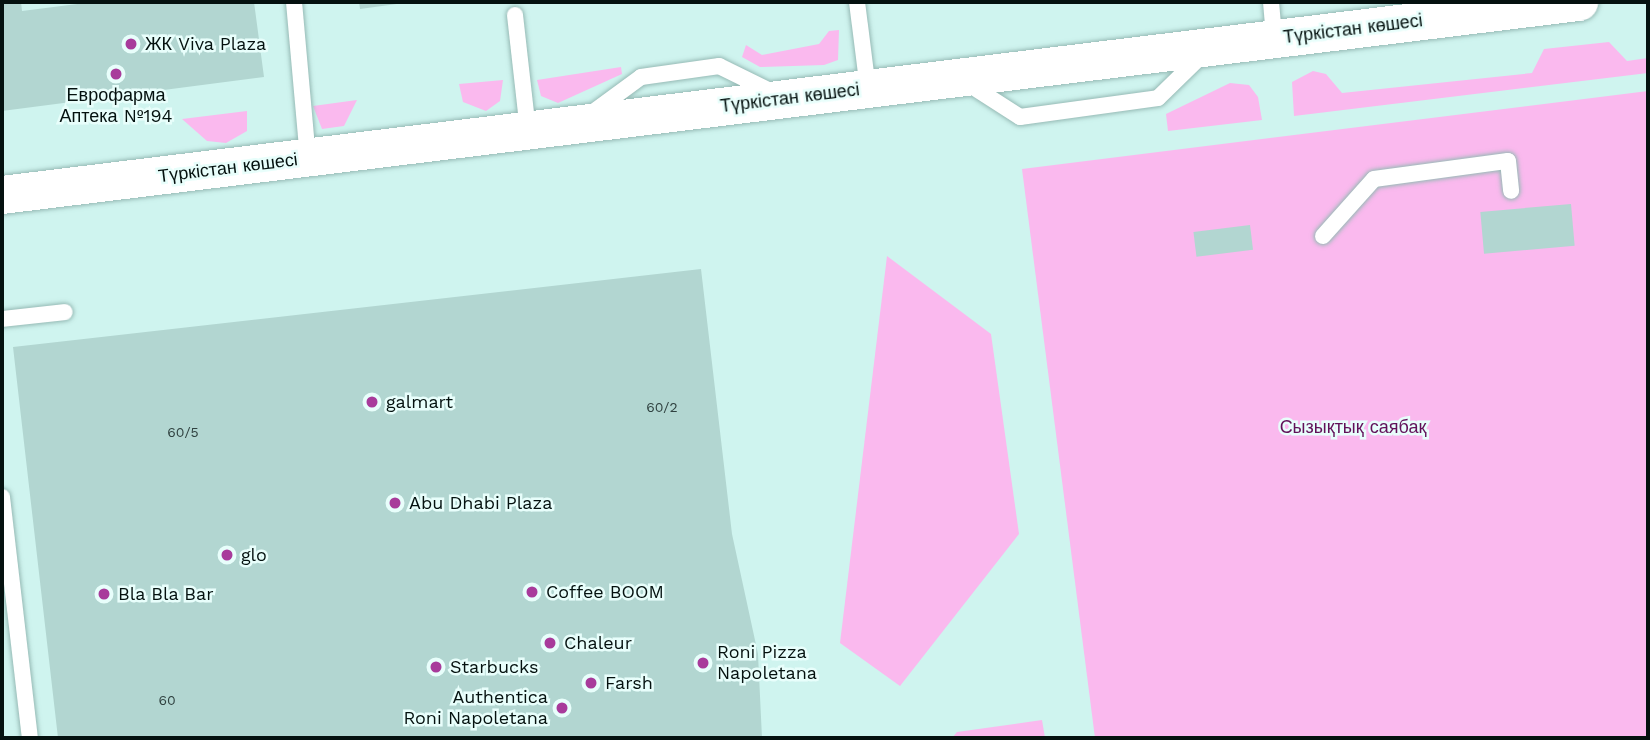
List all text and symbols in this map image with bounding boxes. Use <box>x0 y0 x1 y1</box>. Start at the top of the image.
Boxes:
street label: Түркістан көшесі <box>1282 10 1424 48</box>
place label: ЖК Viva Plaza <box>145 33 267 55</box>
marker: ЖК Viva Plaza <box>123 36 139 52</box>
marker: Еврофарма Аптека №194 <box>108 66 124 82</box>
street label: Түркістан көшесі <box>719 79 861 117</box>
place label: Еврофарма Аптека №194 <box>59 85 173 128</box>
street label: Түркістан көшесі <box>157 149 299 187</box>
place label: galmart <box>386 391 453 413</box>
marker: galmart <box>364 394 380 410</box>
house number: 60/2 <box>646 399 678 415</box>
park label: Сызықтық саябақ <box>1280 416 1426 438</box>
house number: 60/5 <box>167 424 199 440</box>
place label: Abu Dhabi Plaza <box>409 492 552 514</box>
marker: Abu Dhabi Plaza <box>387 495 403 511</box>
place label: glo <box>241 544 267 566</box>
marker: glo <box>219 547 235 563</box>
place label: Coffee BOOM <box>546 581 664 603</box>
place label: Bla Bla Bar <box>118 583 214 605</box>
marker: Coffee BOOM <box>524 584 540 600</box>
marker: Bla Bla Bar <box>96 586 112 602</box>
place label: Chaleur <box>564 632 632 654</box>
marker: Chaleur <box>542 635 558 651</box>
place label: Roni Pizza Napoletana <box>717 642 817 684</box>
marker: Roni Pizza Napoletana <box>695 655 711 671</box>
place label: Starbucks <box>450 656 539 678</box>
marker: Starbucks <box>428 659 444 675</box>
place label: Farsh <box>605 672 653 694</box>
marker: Farsh <box>583 675 599 691</box>
place label: Authentica Roni Napoletana <box>403 687 548 730</box>
house number: 60 <box>158 692 176 708</box>
marker: Authentica Roni Napoletana <box>554 700 570 716</box>

